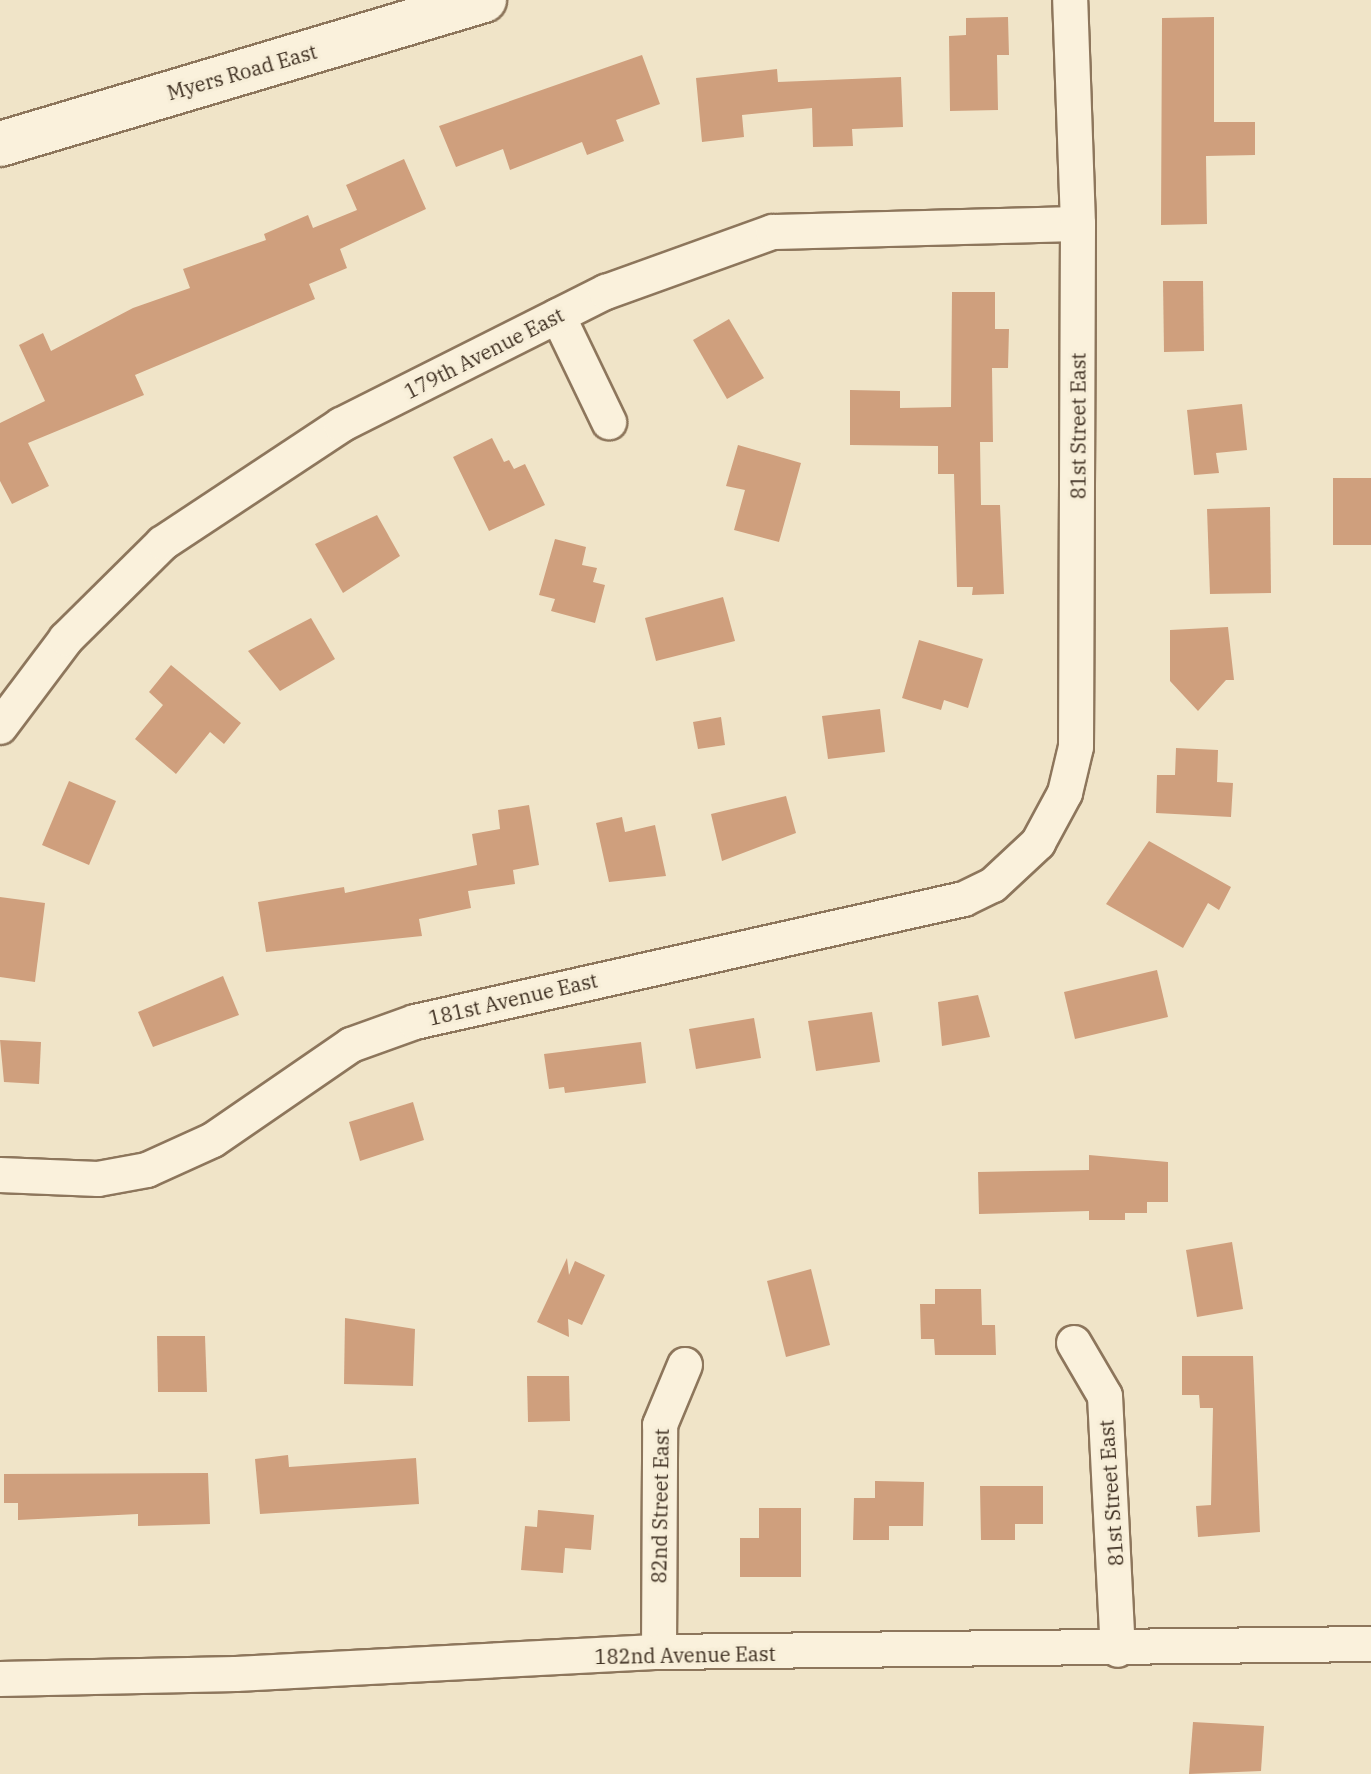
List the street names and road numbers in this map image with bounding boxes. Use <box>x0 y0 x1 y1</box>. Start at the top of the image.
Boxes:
street label: Myers Road East <box>164 39 320 105</box>
street label: 179th Avenue East <box>400 302 568 404</box>
street label: 81st Street East <box>1066 353 1090 499</box>
street label: 181st Avenue East <box>426 968 600 1030</box>
street label: 81st Street East <box>1094 1419 1128 1567</box>
street label: 82nd Street East <box>647 1428 673 1584</box>
street label: 182nd Avenue East <box>594 1641 776 1669</box>

